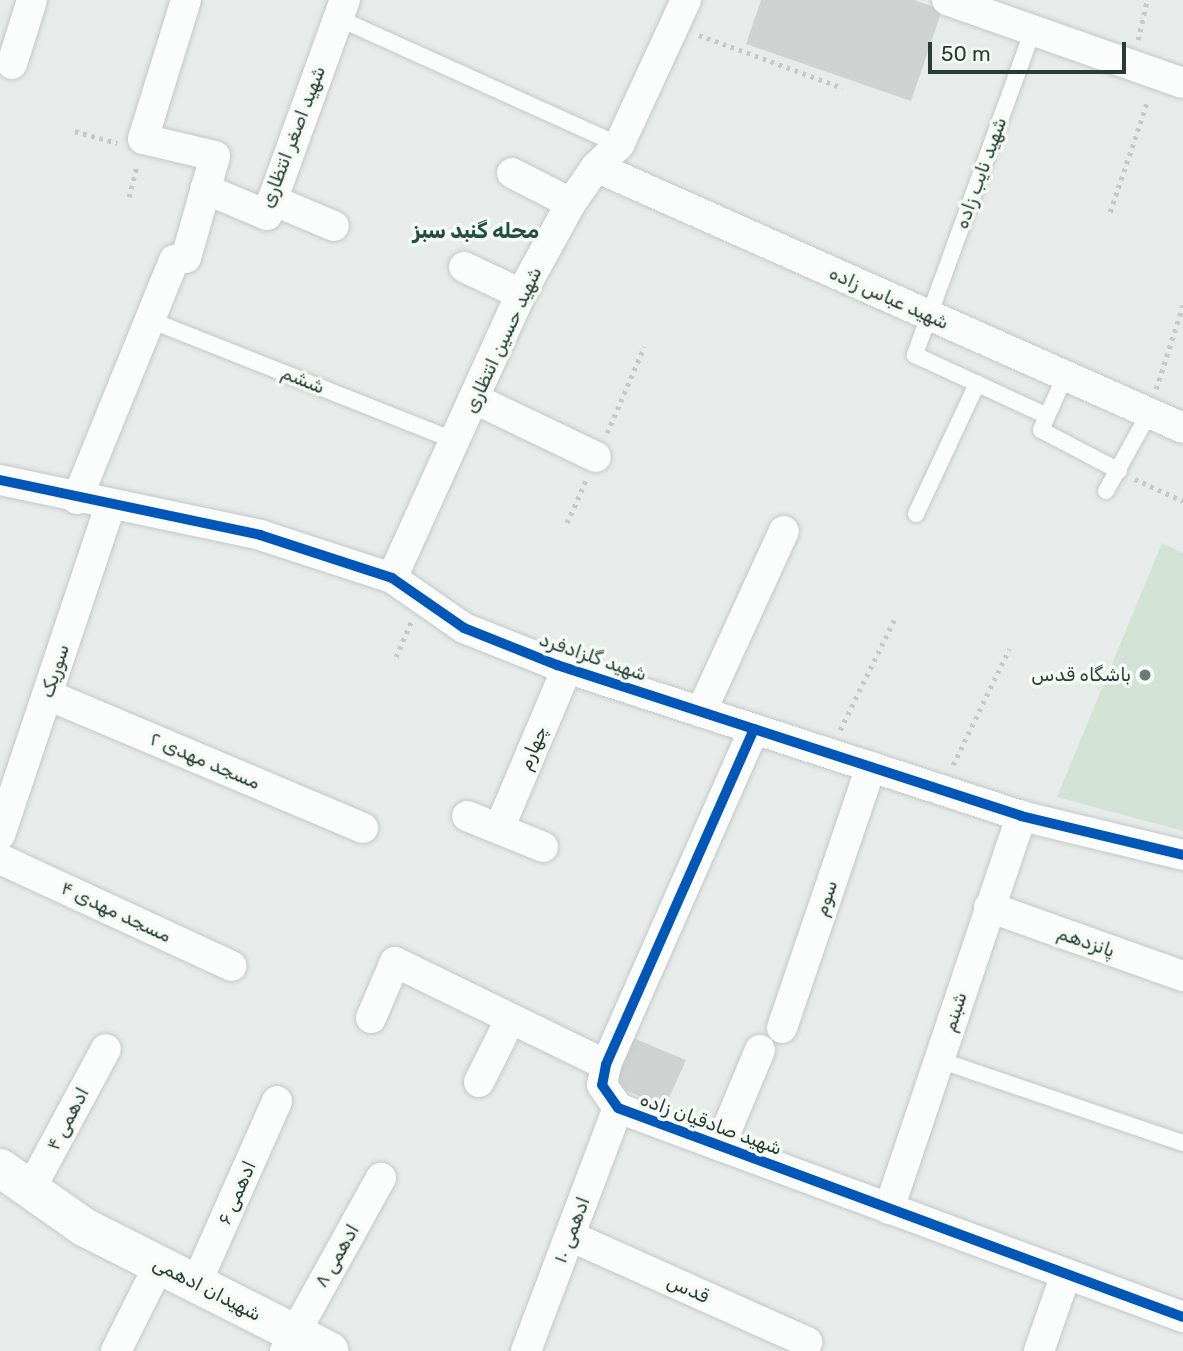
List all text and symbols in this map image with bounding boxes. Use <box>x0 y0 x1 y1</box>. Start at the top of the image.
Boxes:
scale bar <box>931 28 1129 72</box>
text: 50 m <box>941 41 991 66</box>
street label: شهید اصغر انتظاری <box>255 63 331 211</box>
street label: شهید نایب زاده <box>950 114 1012 232</box>
district label: محله گنبد سبز <box>413 218 539 244</box>
street label: شهید عباس زاده <box>826 261 952 335</box>
street label: شهید حسین انتظاری <box>459 263 547 417</box>
street label: ششم <box>278 361 328 399</box>
street label: شهید گلزادفرد <box>536 628 650 686</box>
street label: سوریک <box>36 641 74 701</box>
place label: باشگاه قدس <box>1031 664 1131 686</box>
marker: باشگاه قدس <box>1137 667 1153 683</box>
street label: چهارم <box>514 723 552 773</box>
street label: مسجد مهدی ۲ <box>146 728 264 794</box>
street label: مسجد مهدی ۴ <box>57 877 175 947</box>
street label: سوم <box>809 877 843 919</box>
street label: پانزدهم <box>1054 922 1118 962</box>
street label: شبنم <box>938 989 972 1035</box>
street label: ادهمی ۴ <box>42 1084 94 1154</box>
street label: شهید صادقیان زاده <box>637 1088 785 1160</box>
street label: ادهمی ۶ <box>213 1157 261 1229</box>
street label: ادهمی ۱۰ <box>549 1194 595 1266</box>
street label: ادهمی ۸ <box>310 1220 364 1292</box>
street label: شهیدان ادهمی <box>149 1252 265 1326</box>
street label: قدس <box>663 1270 713 1308</box>

